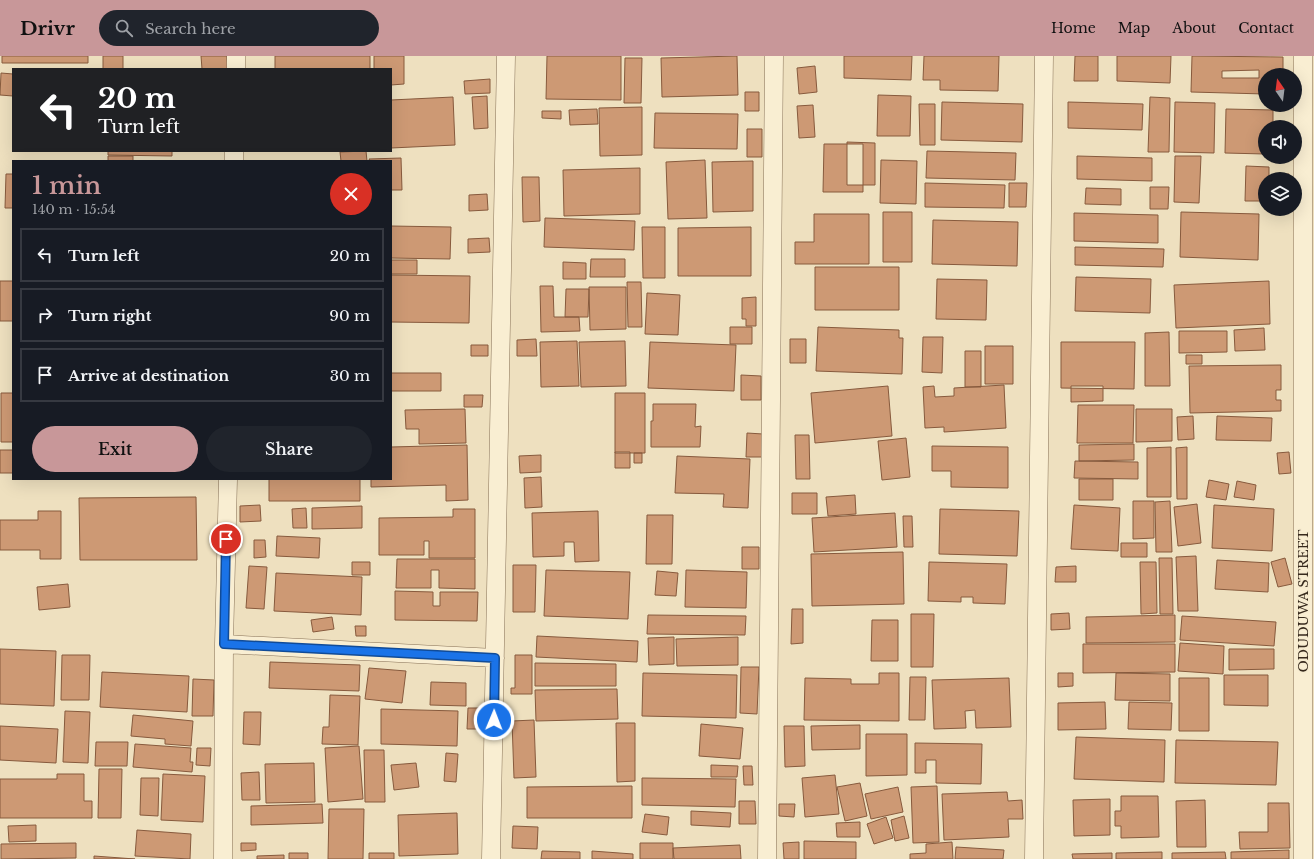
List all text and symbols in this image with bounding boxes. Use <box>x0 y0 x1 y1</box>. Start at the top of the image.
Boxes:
search box <box>99 10 379 46</box>
text: Drivr <box>20 17 75 40</box>
icon: search <box>113 17 135 39</box>
text: Search here <box>145 19 236 38</box>
text: Home <box>1051 19 1096 37</box>
text: Map <box>1118 19 1150 37</box>
text: About <box>1172 19 1216 37</box>
text: Contact <box>1238 19 1294 37</box>
north arrow <box>1258 68 1302 112</box>
map controls <box>1258 68 1302 216</box>
text: 20 m <box>98 81 176 116</box>
icon: left <box>32 84 84 136</box>
text: Turn left <box>98 116 180 138</box>
button: sound <box>1258 120 1302 164</box>
text: 1 min <box>32 171 101 200</box>
button: layers <box>1258 172 1302 216</box>
button: close <box>330 173 372 215</box>
text: 140 m · 15:54 <box>32 201 115 218</box>
icon: left <box>34 244 56 266</box>
text: Turn left <box>68 246 139 265</box>
text: 20 m <box>330 246 370 265</box>
icon: right <box>34 304 56 326</box>
text: Turn right <box>68 306 151 325</box>
text: 90 m <box>329 306 370 325</box>
icon: arrive <box>34 364 56 386</box>
text: Arrive at destination <box>68 366 229 385</box>
text: 30 m <box>330 366 370 385</box>
button: Exit <box>32 426 198 472</box>
button: Share <box>206 426 372 472</box>
pin <box>209 522 243 556</box>
icon: arrive <box>215 528 237 550</box>
street label: ODUDUWA STREET <box>1295 529 1312 673</box>
position arrow <box>473 699 515 741</box>

